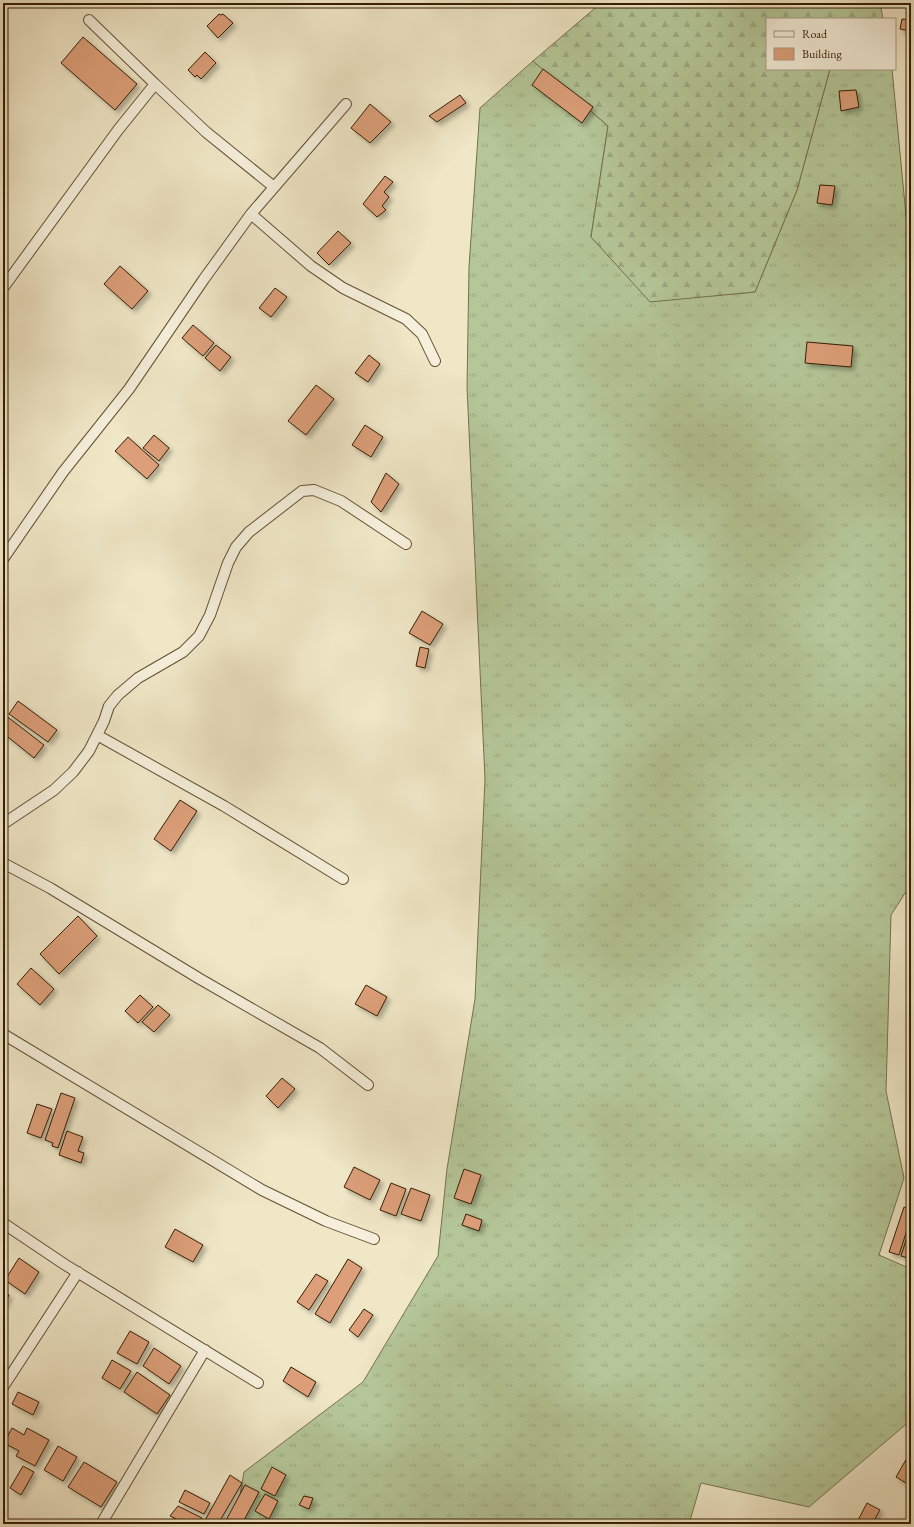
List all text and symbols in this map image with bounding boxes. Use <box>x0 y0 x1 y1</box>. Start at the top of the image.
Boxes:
legend <box>766 18 896 70</box>
text: Road <box>802 26 828 42</box>
text: Building <box>802 46 843 62</box>

